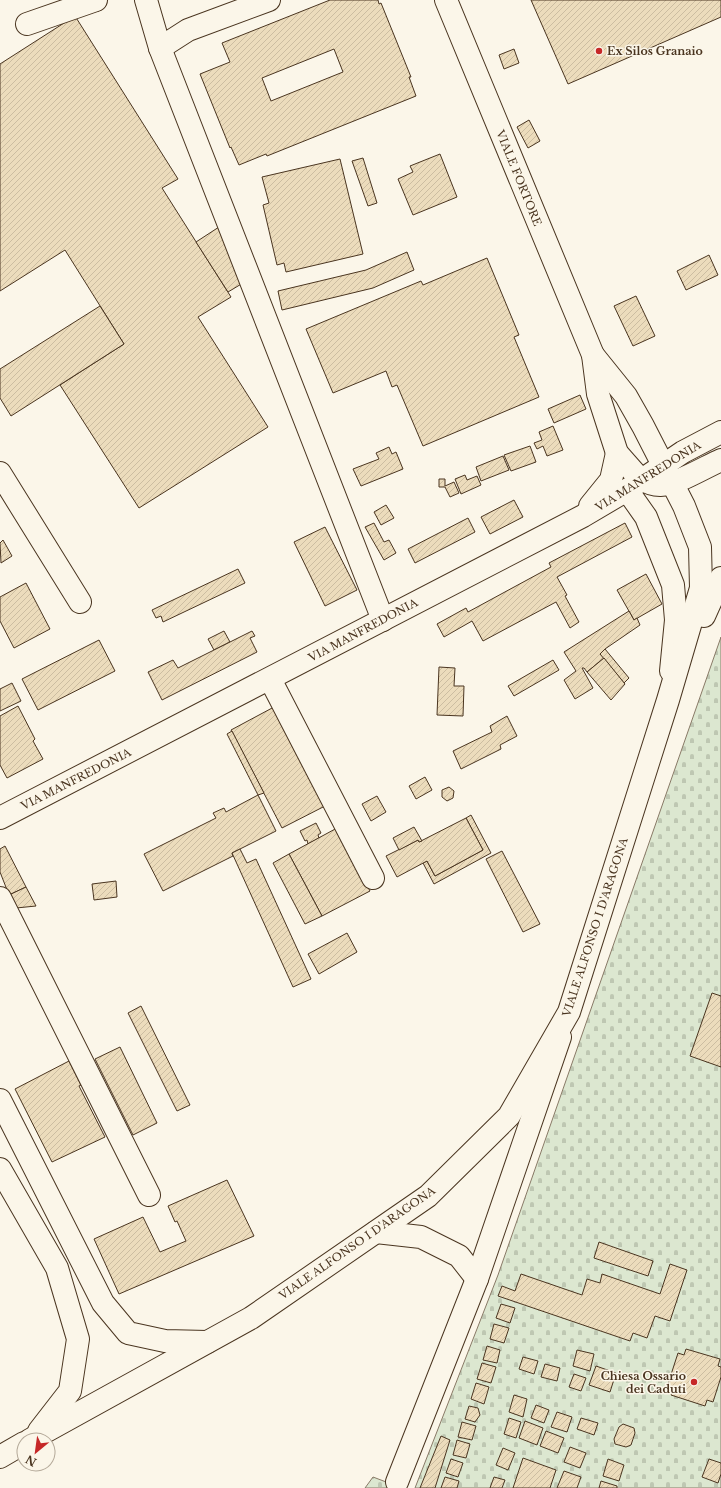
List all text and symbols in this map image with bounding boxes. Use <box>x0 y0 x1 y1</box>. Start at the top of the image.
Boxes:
place label: Ex Silos Granaio <box>607 44 703 58</box>
marker: Ex Silos Granaio <box>594 46 604 56</box>
street label: VIALE FORTORE <box>493 127 545 228</box>
street label: VIA MANFREDONIA <box>592 438 704 515</box>
street label: VIA MANFREDONIA <box>305 595 420 665</box>
street label: VIA MANFREDONIA <box>18 745 134 813</box>
street label: VIALE ALFONSO I D'ARAGONA <box>559 835 631 1019</box>
street label: VIALE ALFONSO I D'ARAGONA <box>275 1183 438 1303</box>
place label: Chiesa Ossario dei Caduti <box>601 1369 686 1396</box>
marker: Chiesa Ossario dei Caduti <box>689 1377 699 1387</box>
north arrow <box>16 1432 56 1472</box>
text: N <box>23 1452 39 1469</box>

